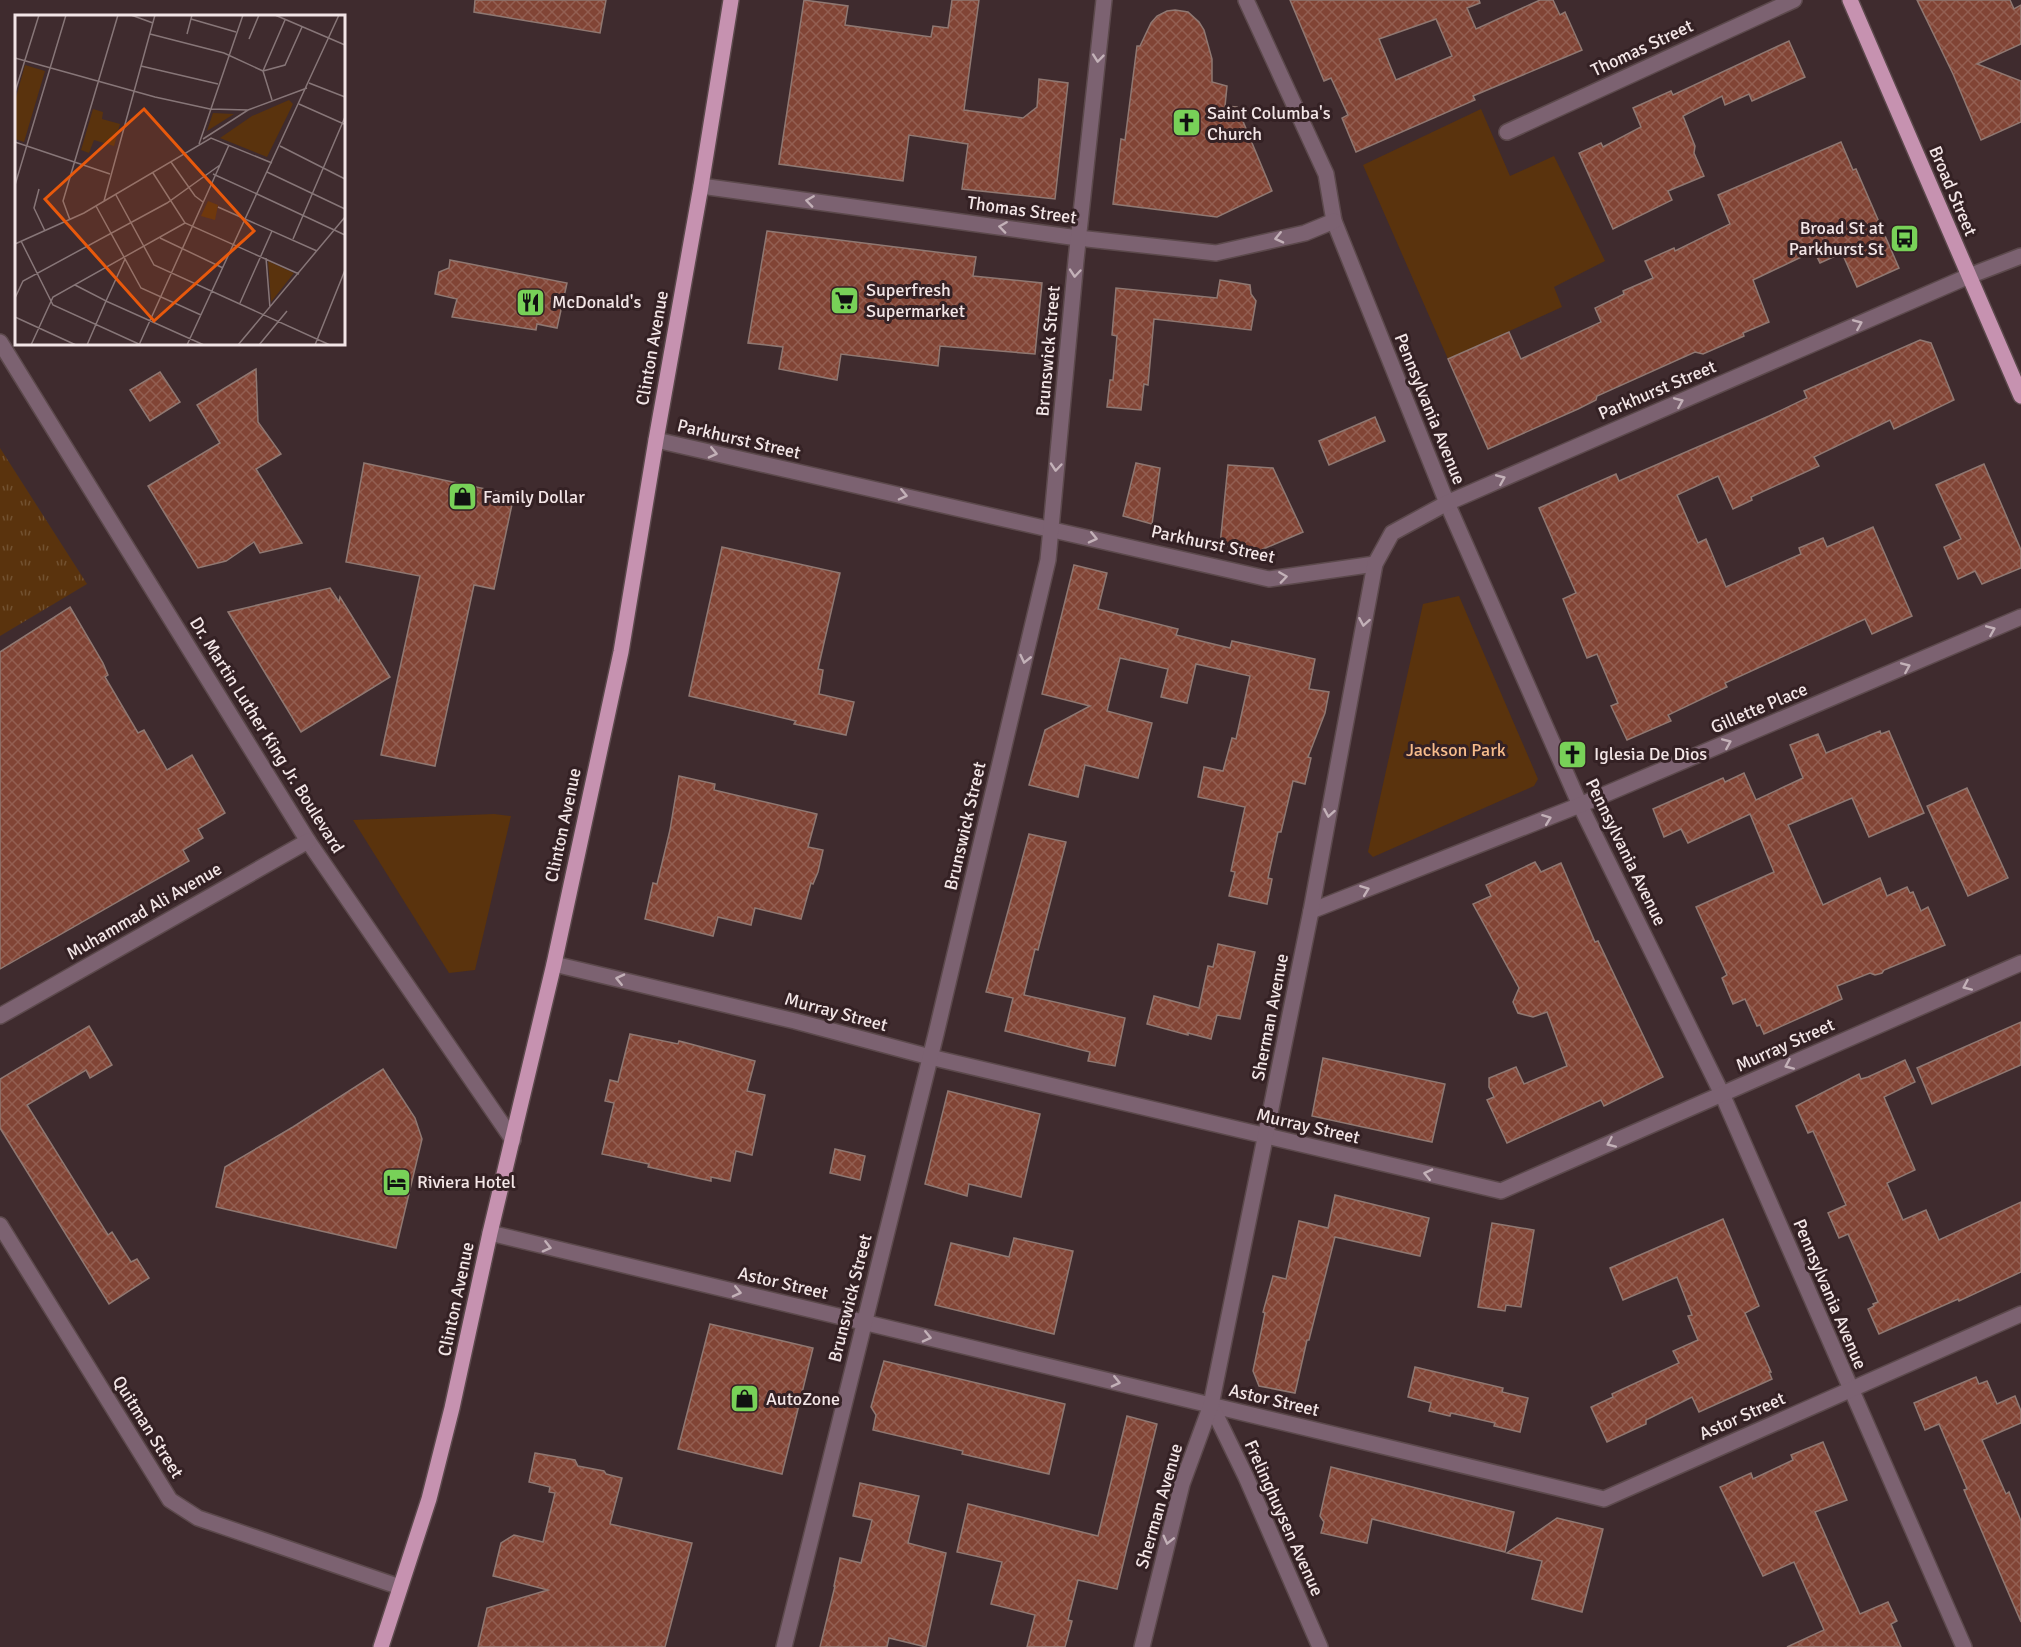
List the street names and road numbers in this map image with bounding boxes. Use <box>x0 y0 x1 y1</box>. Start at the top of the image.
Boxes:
street label: Thomas Street <box>1587 15 1697 81</box>
street label: Broad Street <box>1924 143 1982 239</box>
street label: Thomas Street <box>966 191 1078 229</box>
street label: Brunswick Street <box>1031 285 1065 417</box>
street label: Clinton Avenue <box>631 289 673 407</box>
street label: Pennsylvania Avenue <box>1390 330 1470 488</box>
street label: Parkhurst Street <box>1595 355 1719 425</box>
street label: Parkhurst Street <box>675 414 803 464</box>
street label: Parkhurst Street <box>1149 520 1277 568</box>
street label: Dr. Martin Luther King Jr. Boulevard <box>185 613 349 857</box>
street label: Gillette Place <box>1707 678 1811 738</box>
street label: Brunswick Street <box>940 760 990 892</box>
street label: Clinton Avenue <box>540 766 586 884</box>
street label: Pennsylvania Avenue <box>1581 775 1671 929</box>
street label: Muhammad Ali Avenue <box>62 858 226 964</box>
street label: Sherman Avenue <box>1247 952 1293 1082</box>
street label: Murray Street <box>782 988 890 1036</box>
street label: Murray Street <box>1732 1013 1838 1077</box>
street label: Murray Street <box>1254 1103 1362 1149</box>
street label: Pennsylvania Avenue <box>1788 1216 1872 1372</box>
street label: Brunswick Street <box>823 1232 877 1364</box>
street label: Clinton Avenue <box>433 1240 479 1358</box>
street label: Astor Street <box>736 1262 830 1304</box>
street label: Quitman Street <box>108 1372 188 1482</box>
street label: Astor Street <box>1227 1379 1321 1421</box>
street label: Astor Street <box>1696 1387 1788 1445</box>
street label: Frelinghuysen Avenue <box>1240 1436 1328 1600</box>
street label: Sherman Avenue <box>1131 1441 1187 1571</box>

